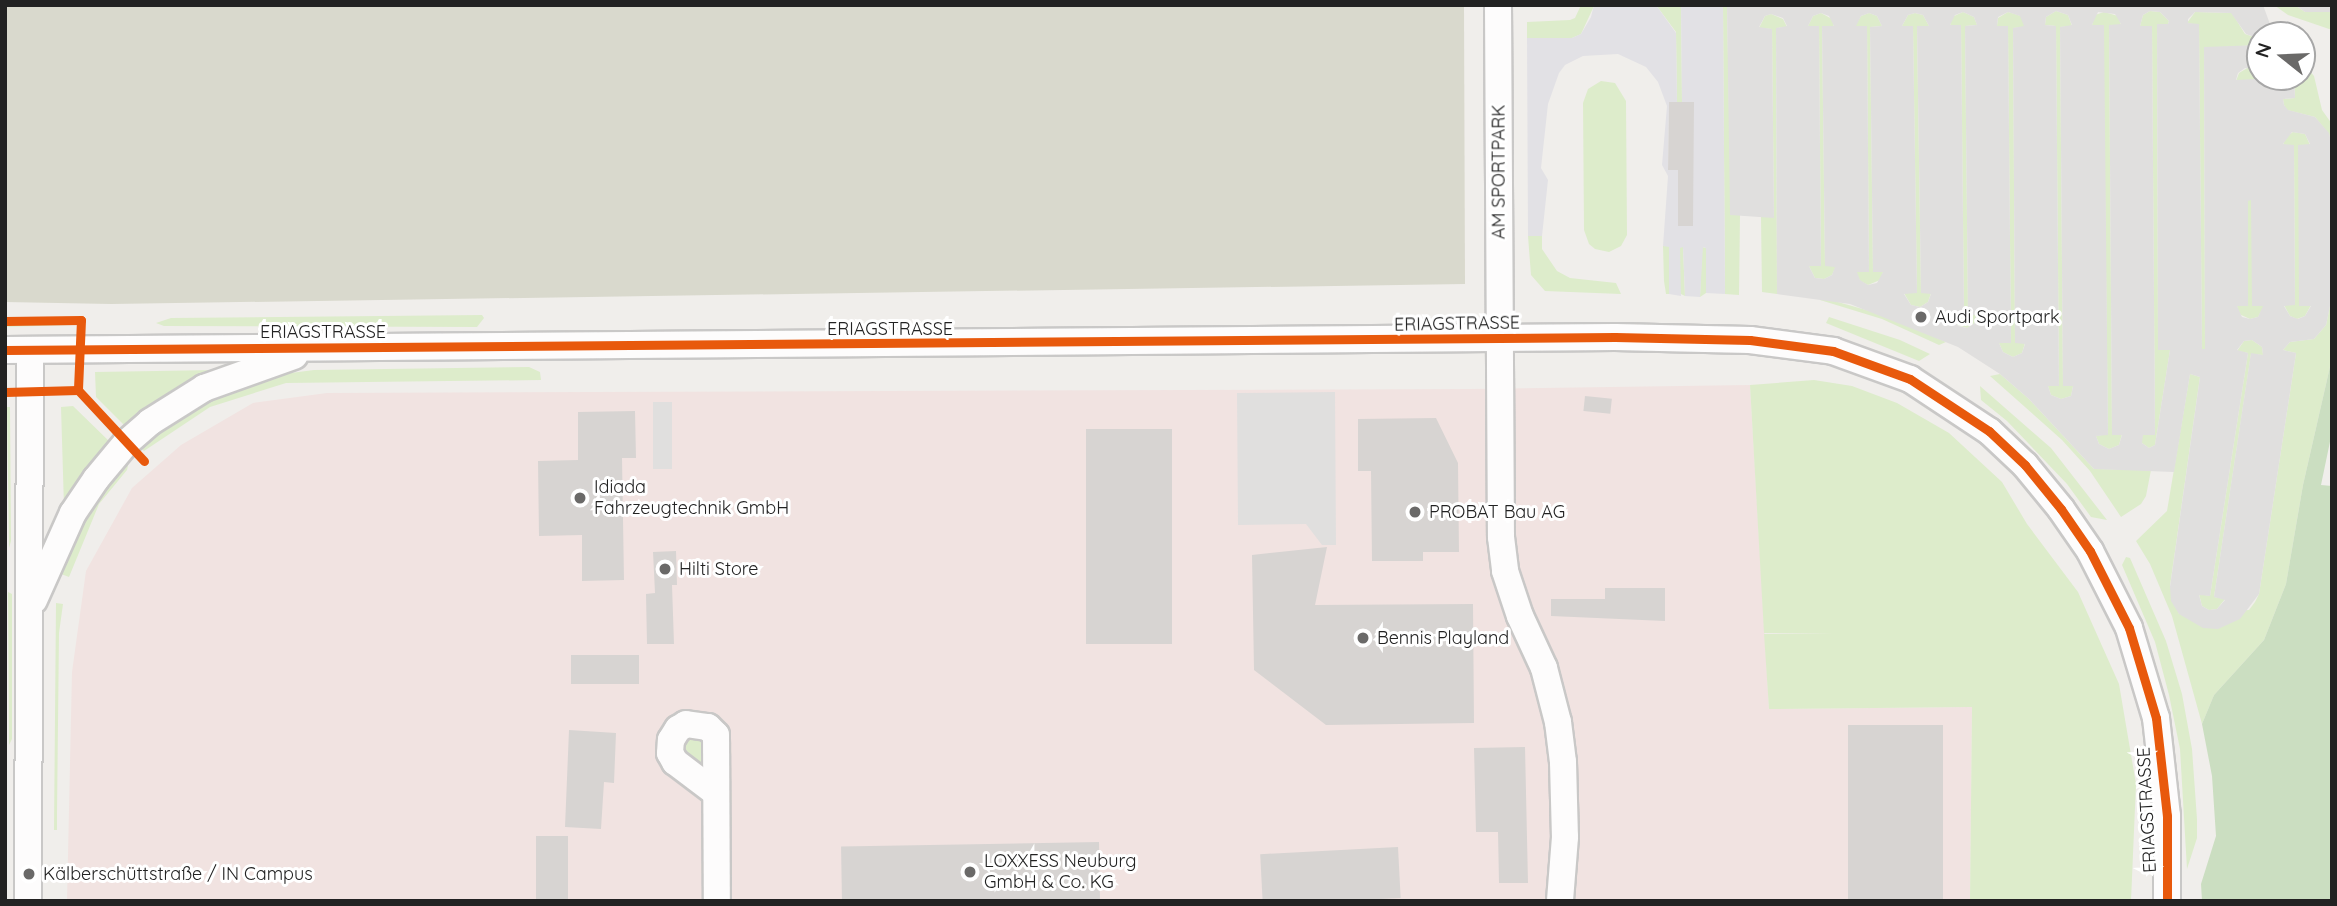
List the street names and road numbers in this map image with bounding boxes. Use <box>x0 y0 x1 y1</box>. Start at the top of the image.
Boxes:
street label: AM SPORTPARK <box>1488 105 1510 239</box>
street label: ERIAGSTRASSE <box>1394 312 1520 336</box>
street label: ERIAGSTRASSE <box>827 318 953 340</box>
street label: ERIAGSTRASSE <box>260 321 386 343</box>
street label: ERIAGSTRASSE <box>2133 747 2161 873</box>

